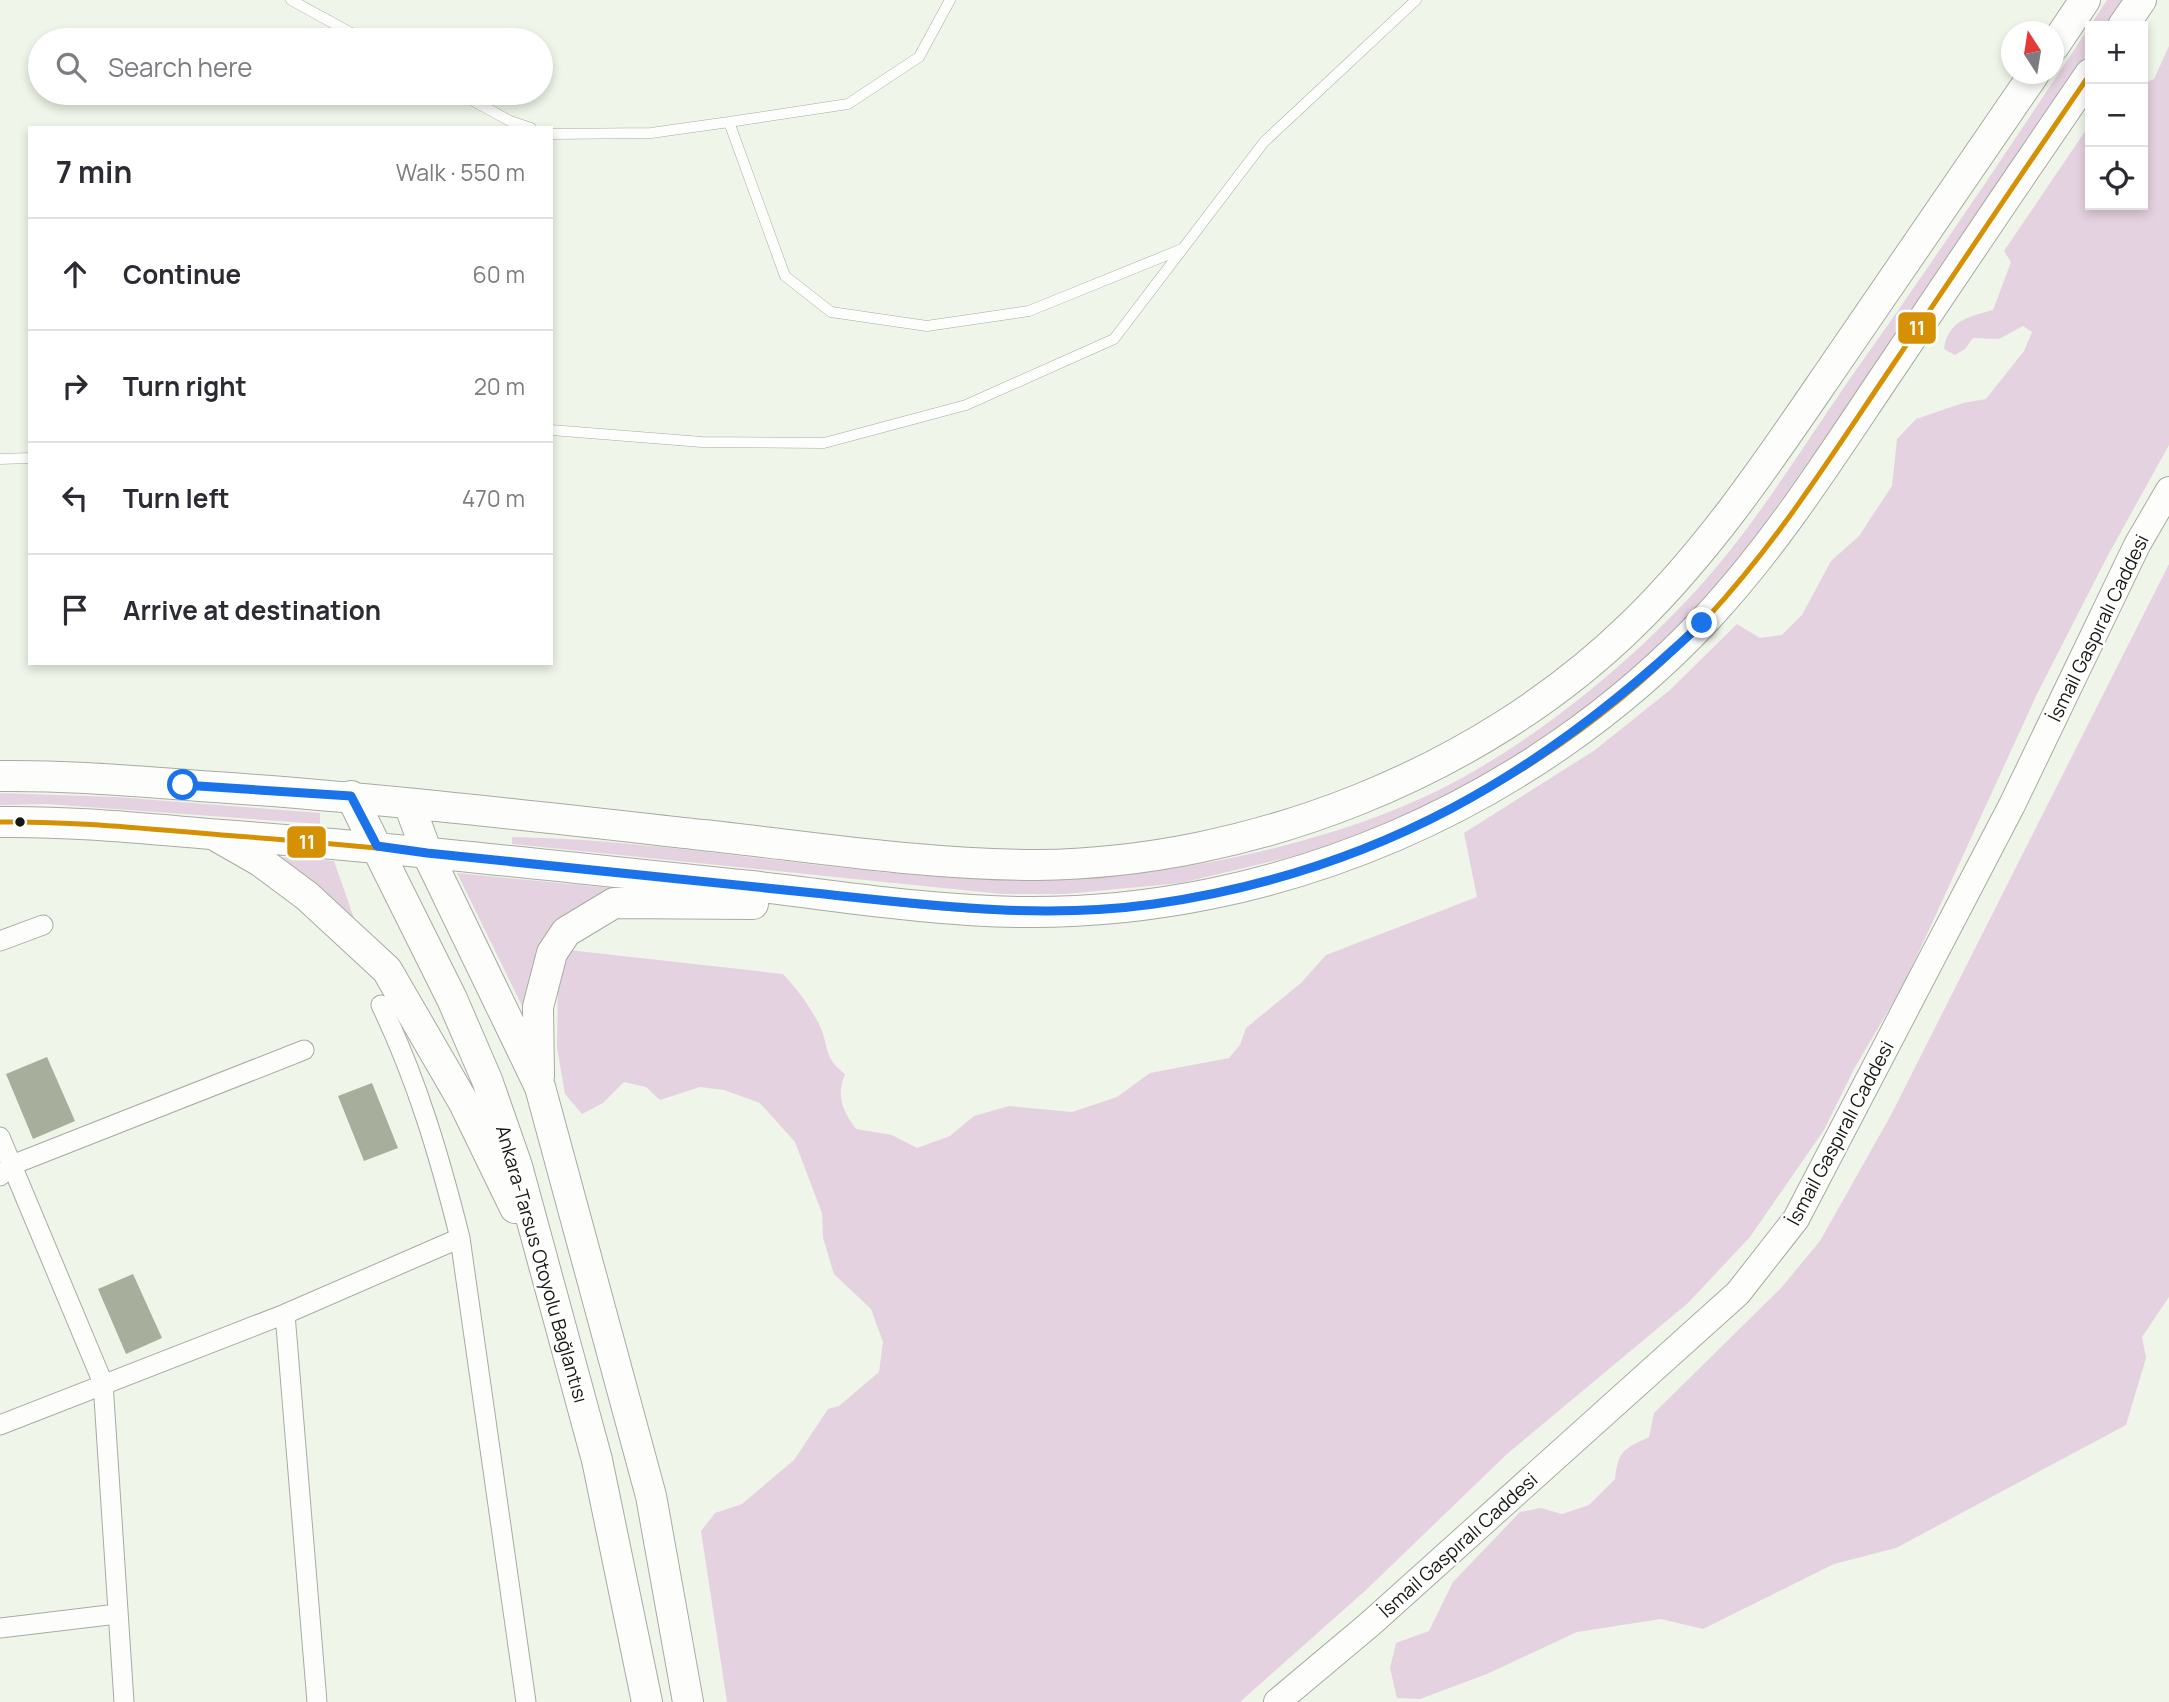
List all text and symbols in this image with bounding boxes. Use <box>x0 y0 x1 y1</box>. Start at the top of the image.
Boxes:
north arrow <box>2001 21 2064 84</box>
map controls <box>2085 21 2148 210</box>
button: + <box>2085 21 2148 84</box>
search box <box>28 28 553 105</box>
icon: search <box>52 48 90 86</box>
text: Search here <box>108 49 253 85</box>
button: − <box>2085 84 2148 147</box>
button: locate <box>2085 147 2148 210</box>
text: 7 min <box>56 151 132 192</box>
text: Walk · 550 m <box>396 156 525 188</box>
icon: ahead <box>56 255 94 293</box>
text: Continue <box>123 256 241 292</box>
text: 60 m <box>473 258 525 290</box>
line badge: 11 <box>1897 311 1937 345</box>
text: 11 <box>1909 315 1925 341</box>
icon: right <box>56 367 94 405</box>
text: Turn right <box>123 368 247 404</box>
text: 20 m <box>474 370 525 402</box>
icon: left <box>56 479 94 517</box>
text: Turn left <box>123 480 230 516</box>
text: 470 m <box>462 482 525 514</box>
street label: İsmail Gaspıralı Caddesi <box>2041 530 2155 726</box>
icon: arrive <box>56 591 94 629</box>
text: Arrive at destination <box>123 592 381 628</box>
route end <box>1686 607 1717 638</box>
route start <box>167 769 198 800</box>
unlabelled marker <box>13 815 27 829</box>
line badge: 11 <box>286 825 327 859</box>
text: 11 <box>299 829 315 855</box>
street label: İsmail Gaspıralı Caddesi <box>1780 1036 1900 1230</box>
street label: Ankara-Tarsus Otoyolu Bağlantısı <box>490 1122 594 1406</box>
street label: İsmail Gaspıralı Caddesi <box>1373 1467 1543 1623</box>

